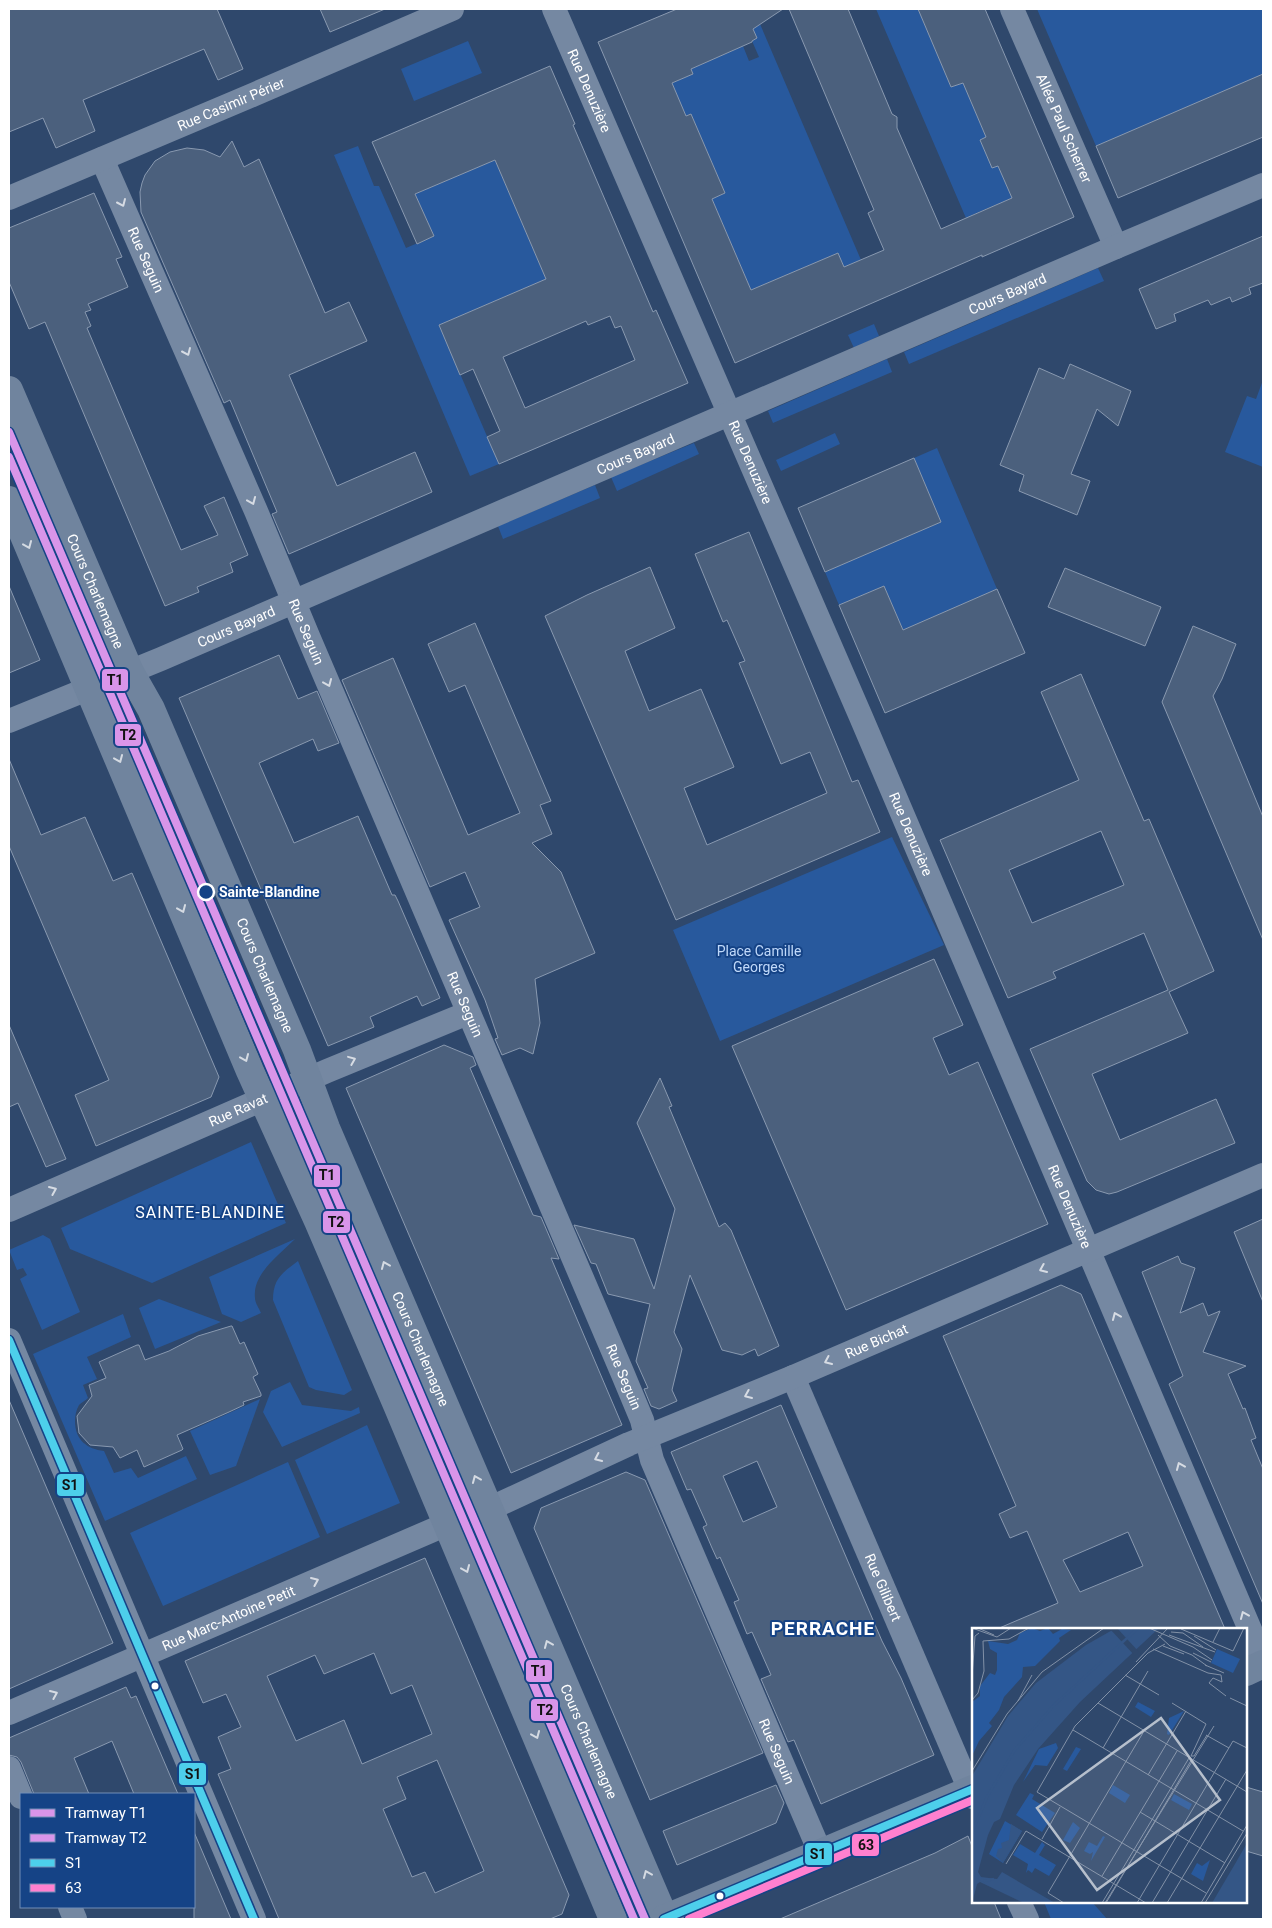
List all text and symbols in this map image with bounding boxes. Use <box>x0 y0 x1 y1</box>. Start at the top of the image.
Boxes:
street label: Rue Denuzière <box>564 47 614 135</box>
street label: Allée Paul Scherrer <box>1033 71 1095 185</box>
street label: Rue Casimir Périer <box>175 74 287 134</box>
one-way arrow <box>115 198 126 207</box>
street label: Rue Seguin <box>125 225 167 295</box>
street label: Cours Bayard <box>966 270 1049 318</box>
one-way arrow <box>181 347 192 356</box>
street label: Rue Denuzière <box>725 418 776 506</box>
street label: Cours Bayard <box>594 430 677 478</box>
one-way arrow <box>246 496 256 505</box>
street label: Cours Charlemagne <box>64 531 127 651</box>
one-way arrow <box>21 540 32 549</box>
street label: Rue Seguin <box>285 596 327 667</box>
street label: Cours Bayard <box>195 603 278 650</box>
line badge: T1 <box>101 668 129 692</box>
text: T1 <box>107 672 123 688</box>
one-way arrow <box>321 678 332 687</box>
line badge: T2 <box>114 723 142 747</box>
text: T2 <box>120 727 136 743</box>
one-way arrow <box>113 754 124 763</box>
street label: Rue Denuzière <box>886 790 936 878</box>
marker: Sainte-Blandine <box>197 883 215 901</box>
place label: Sainte-Blandine <box>219 884 320 900</box>
one-way arrow <box>176 904 187 913</box>
street label: Cours Charlemagne <box>233 915 297 1035</box>
park label: Place Camille Georges <box>717 943 801 975</box>
street label: Rue Seguin <box>444 969 486 1040</box>
one-way arrow <box>240 1054 250 1062</box>
one-way arrow <box>347 1056 356 1067</box>
street label: Rue Ravat <box>206 1090 270 1130</box>
street label: Rue Denuzière <box>1045 1162 1095 1251</box>
line badge: T1 <box>313 1164 341 1188</box>
text: T1 <box>319 1167 335 1183</box>
one-way arrow <box>49 1186 57 1196</box>
district label: SAINTE-BLANDINE <box>135 1203 285 1222</box>
line badge: T2 <box>322 1210 351 1234</box>
text: T2 <box>328 1214 344 1230</box>
one-way arrow <box>380 1261 391 1270</box>
one-way arrow <box>1039 1263 1048 1273</box>
street label: Cours Charlemagne <box>389 1289 452 1409</box>
one-way arrow <box>1112 1312 1123 1321</box>
street label: Rue Bichat <box>843 1320 911 1362</box>
street label: Rue Seguin <box>603 1342 645 1412</box>
one-way arrow <box>824 1355 833 1366</box>
one-way arrow <box>744 1388 753 1399</box>
one-way arrow <box>594 1452 603 1463</box>
one-way arrow <box>1176 1462 1187 1471</box>
line badge: S1 <box>56 1473 85 1497</box>
one-way arrow <box>472 1475 483 1484</box>
text: S1 <box>62 1477 78 1493</box>
street label: Rue Gilibert <box>862 1551 905 1624</box>
one-way arrow <box>460 1564 470 1572</box>
one-way arrow <box>310 1577 319 1587</box>
street label: Rue Marc-Antoine Petit <box>160 1582 298 1654</box>
one-way arrow <box>1240 1611 1250 1620</box>
district label: PERRACHE <box>771 1617 875 1640</box>
inset map <box>972 1628 1247 1903</box>
one-way arrow <box>543 1640 554 1649</box>
line badge: T1 <box>525 1659 553 1683</box>
text: T1 <box>531 1663 547 1679</box>
unlabelled marker <box>150 1681 160 1691</box>
street label: Cours Charlemagne <box>557 1682 621 1801</box>
one-way arrow <box>49 1690 58 1700</box>
line badge: T2 <box>530 1698 559 1722</box>
text: T2 <box>537 1702 553 1718</box>
street label: Rue Seguin <box>756 1716 798 1787</box>
one-way arrow <box>530 1730 540 1738</box>
line badge: S1 <box>178 1762 207 1786</box>
text: S1 <box>185 1766 201 1782</box>
legend <box>20 1793 195 1908</box>
text: Tramway T1 <box>65 1804 147 1822</box>
text: Tramway T2 <box>65 1829 147 1847</box>
line badge: 63 <box>851 1833 880 1857</box>
text: 63 <box>858 1837 874 1853</box>
line badge: S1 <box>804 1842 833 1866</box>
text: S1 <box>810 1846 826 1862</box>
text: S1 <box>65 1854 82 1872</box>
one-way arrow <box>642 1870 653 1879</box>
text: 63 <box>65 1879 82 1897</box>
unlabelled marker <box>715 1891 725 1901</box>

